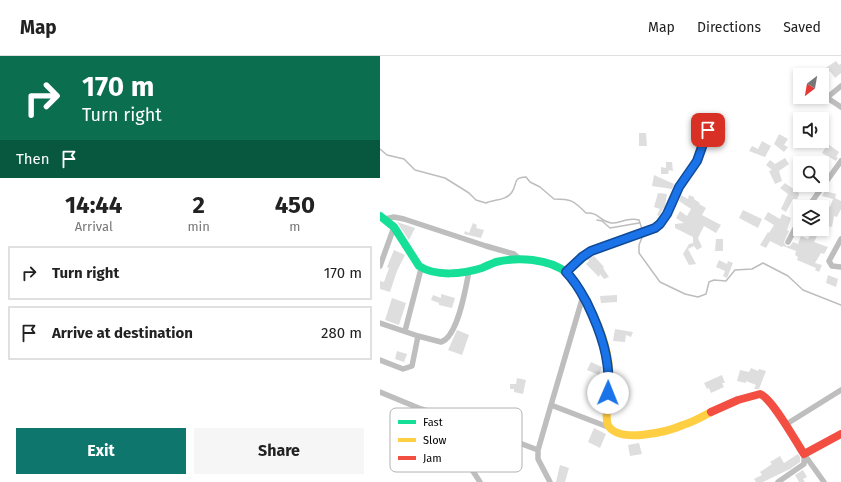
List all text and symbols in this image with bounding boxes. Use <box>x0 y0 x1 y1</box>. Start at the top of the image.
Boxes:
text: Map <box>20 16 57 39</box>
text: Map <box>648 19 675 36</box>
text: Directions <box>697 19 761 36</box>
text: Saved <box>783 19 821 36</box>
north arrow <box>793 68 829 104</box>
map controls <box>793 68 829 236</box>
text: 170 m <box>82 70 154 103</box>
icon: right <box>16 72 68 124</box>
text: Turn right <box>82 104 162 126</box>
button: sound <box>793 112 829 148</box>
pin <box>691 113 725 147</box>
icon: arrive <box>697 119 719 141</box>
icon: arrive <box>58 148 80 170</box>
text: Then <box>16 150 50 168</box>
button: search <box>793 156 829 192</box>
text: 14:44 <box>65 191 122 219</box>
text: 2 <box>192 191 205 219</box>
text: 450 <box>275 191 315 219</box>
button: layers <box>793 200 829 236</box>
text: Arrival <box>75 219 113 234</box>
text: min <box>187 219 210 234</box>
text: m <box>289 219 300 234</box>
icon: right <box>18 262 40 284</box>
text: Turn right <box>52 264 119 282</box>
text: 170 m <box>324 264 362 282</box>
icon: arrive <box>18 322 40 344</box>
text: Arrive at destination <box>52 324 193 342</box>
text: 280 m <box>321 324 362 342</box>
position arrow <box>587 372 629 414</box>
legend <box>390 408 522 472</box>
text: Fast <box>423 416 443 429</box>
button: Exit <box>16 428 186 474</box>
button: Share <box>194 428 364 474</box>
text: Slow <box>423 434 447 447</box>
text: Jam <box>423 452 442 465</box>

